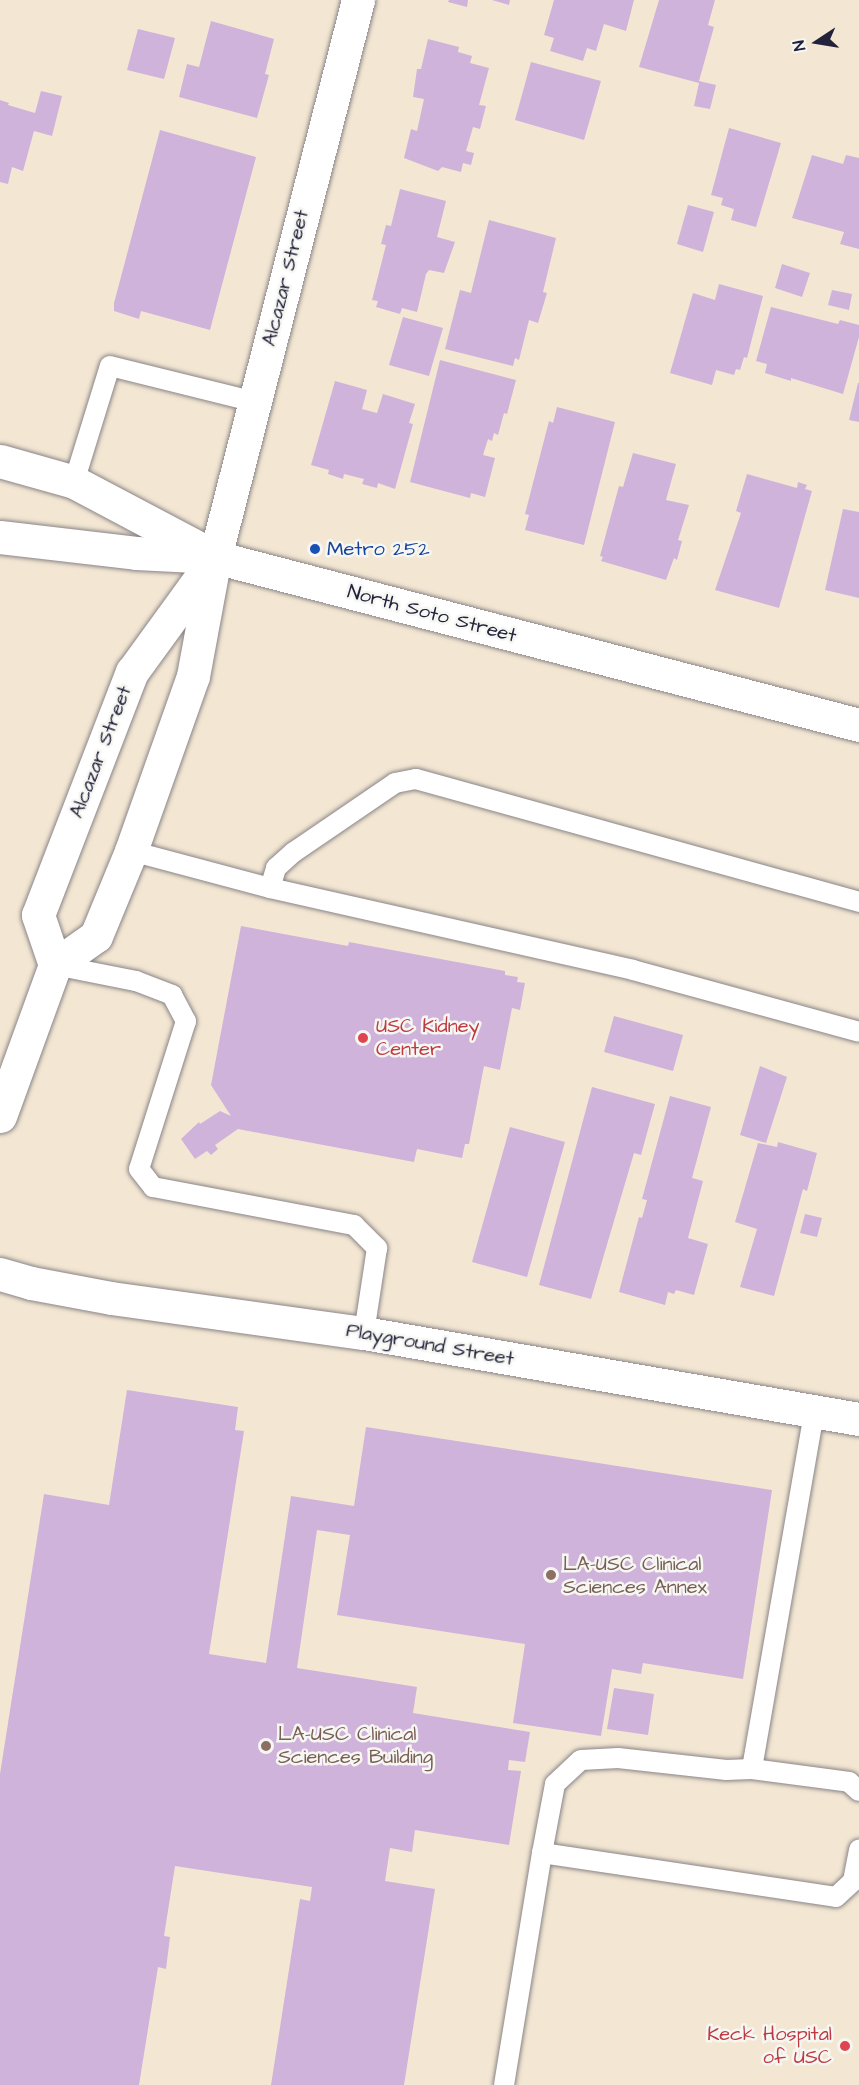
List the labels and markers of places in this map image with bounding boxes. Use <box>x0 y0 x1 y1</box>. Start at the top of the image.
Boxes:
place label: Metro 252 <box>327 537 430 561</box>
marker: Metro 252 <box>308 542 322 556</box>
place label: USC Kidney Center <box>376 1014 479 1061</box>
marker: USC Kidney Center <box>354 1029 372 1047</box>
place label: LA-USC Clinical Sciences Annex <box>563 1552 707 1599</box>
marker: LA-USC Clinical Sciences Annex <box>544 1568 558 1582</box>
place label: LA-USC Clinical Sciences Building <box>278 1722 433 1769</box>
marker: LA-USC Clinical Sciences Building <box>259 1739 273 1753</box>
place label: Keck Hospital of USC <box>707 2022 832 2069</box>
marker: Keck Hospital of USC <box>836 2037 854 2055</box>

